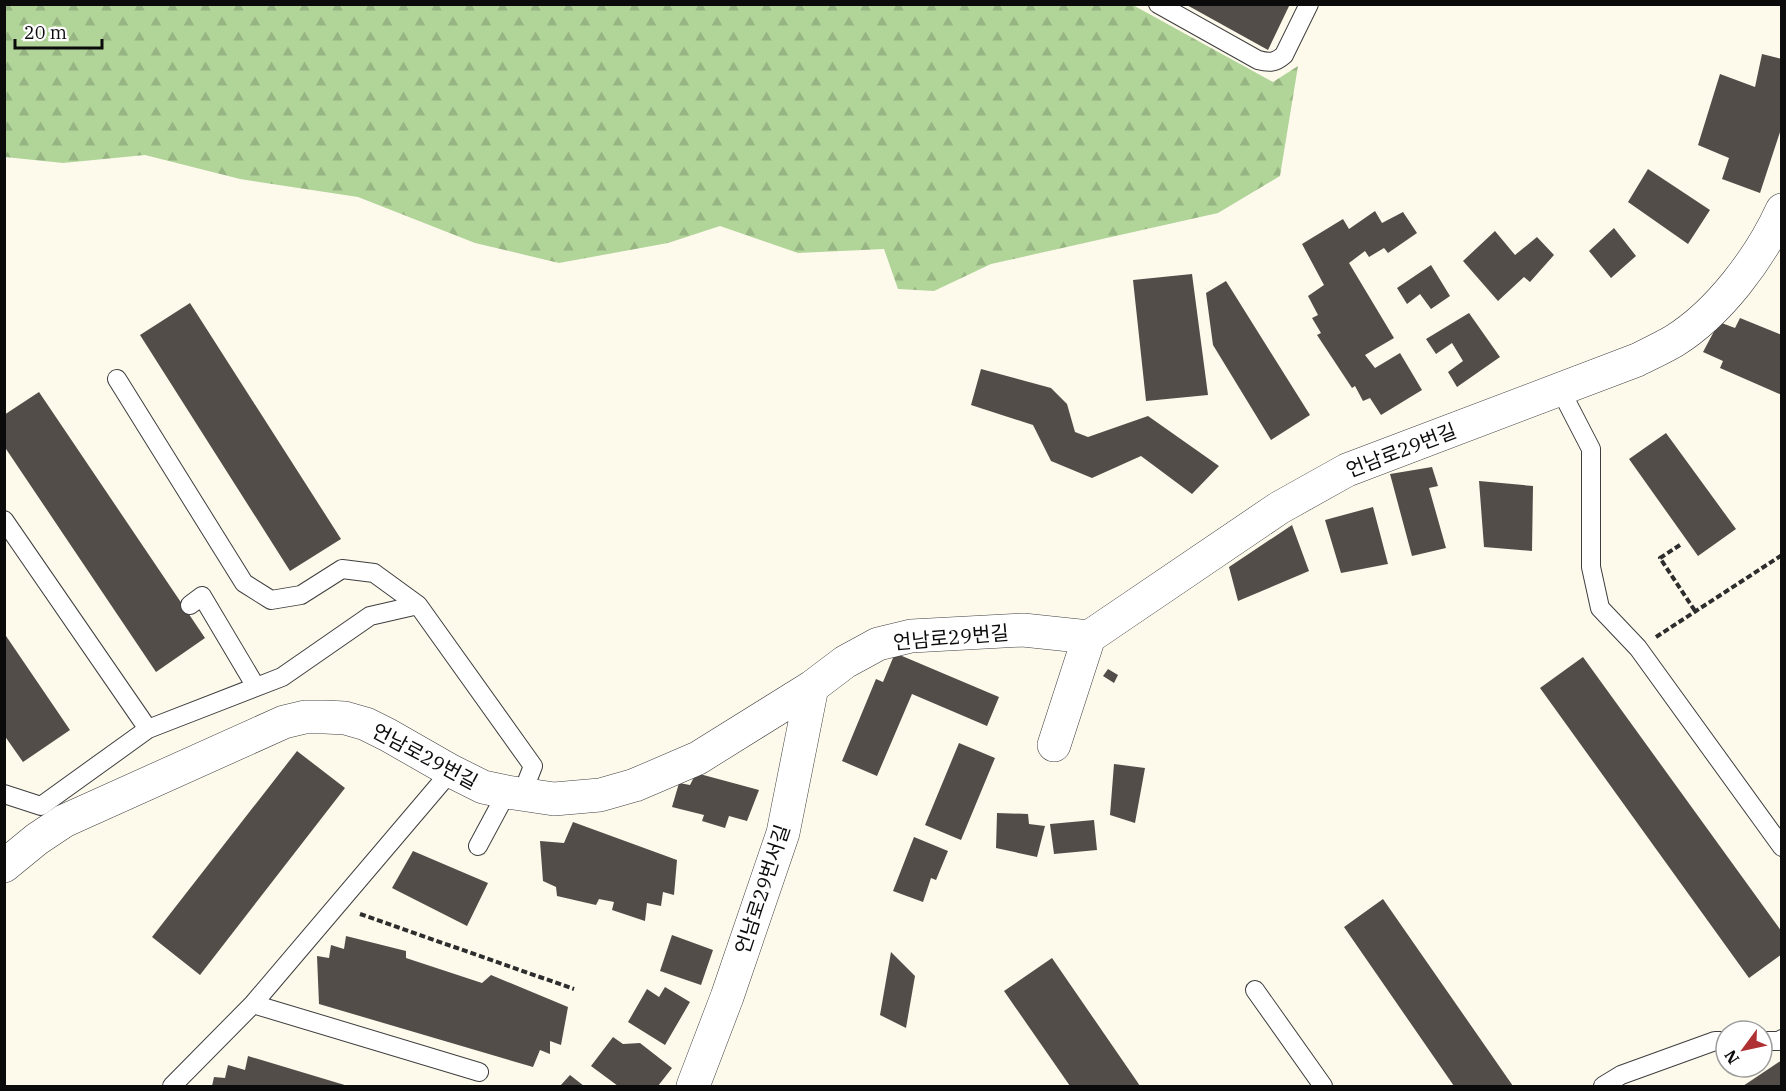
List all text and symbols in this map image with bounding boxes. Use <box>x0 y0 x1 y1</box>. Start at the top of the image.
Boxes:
scale bar <box>15 12 102 50</box>
text: 20 m <box>24 21 67 44</box>
street label: 언남로29번길 <box>1342 417 1460 483</box>
street label: 언남로29번길 <box>892 618 1010 656</box>
street label: 언남로29번길 <box>367 717 483 795</box>
street label: 언남로29번서길 <box>728 821 796 957</box>
north arrow <box>1714 1019 1774 1079</box>
text: N <box>1720 1046 1743 1068</box>

